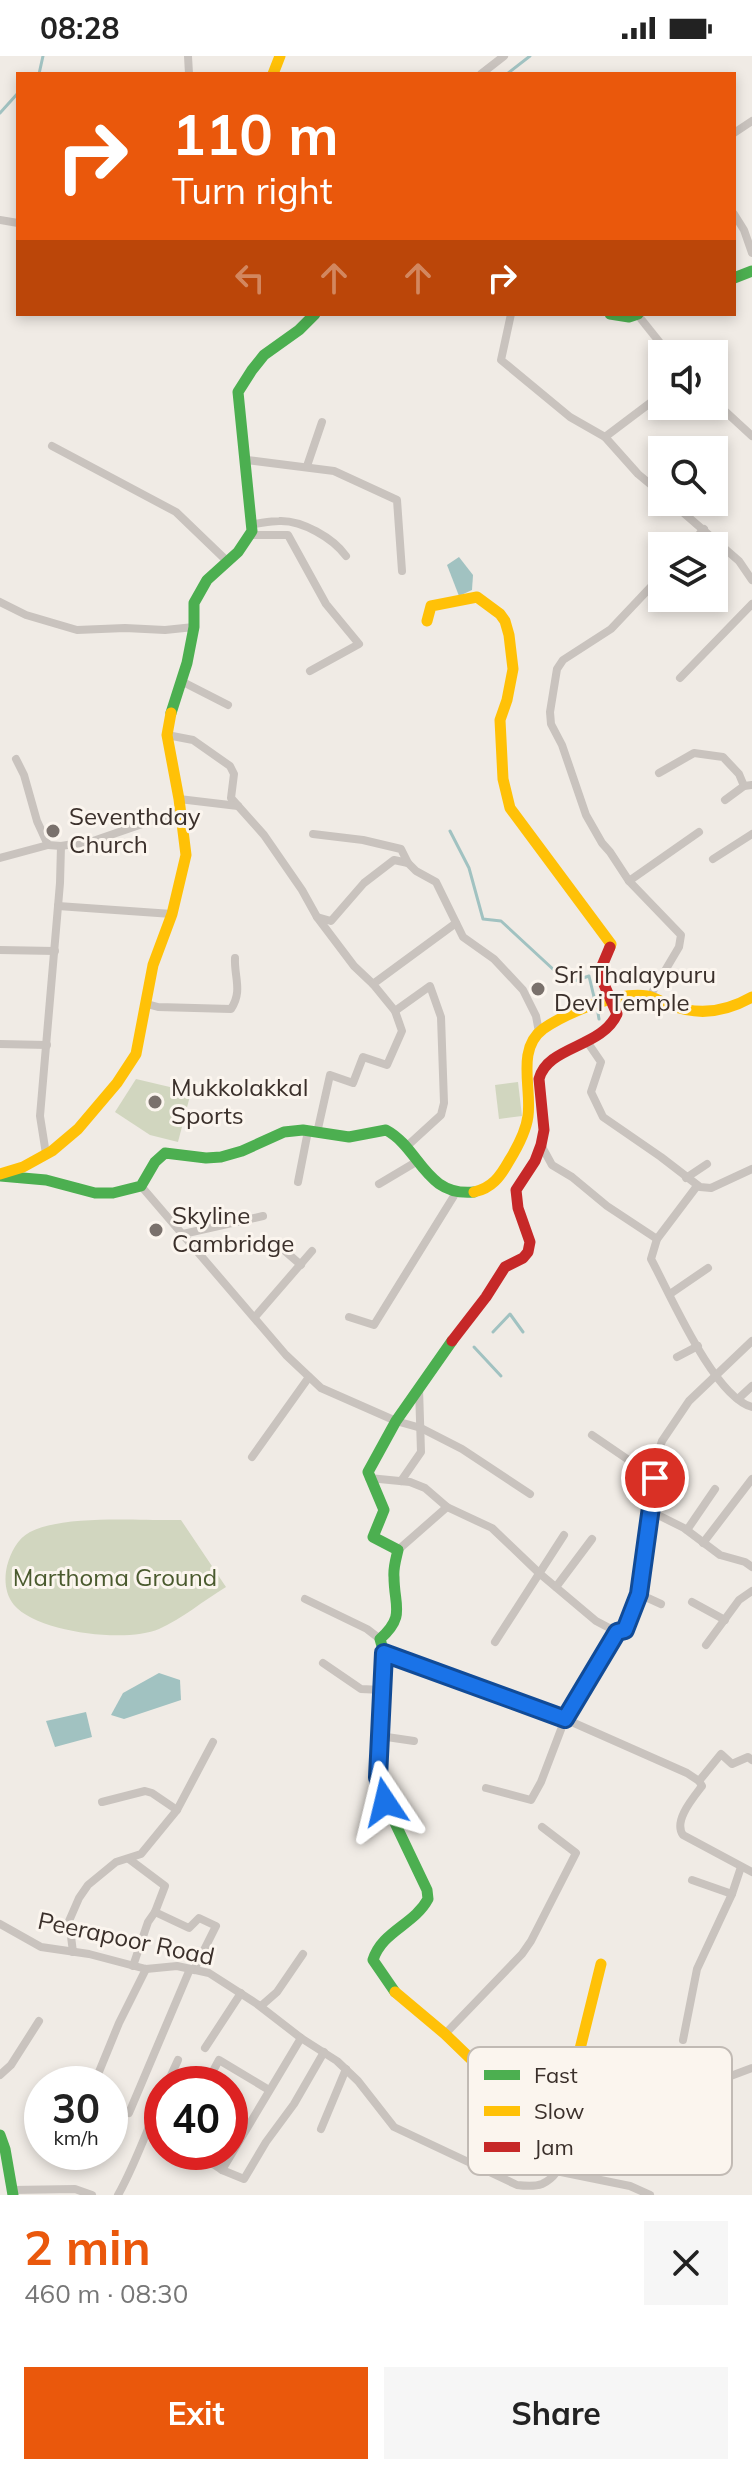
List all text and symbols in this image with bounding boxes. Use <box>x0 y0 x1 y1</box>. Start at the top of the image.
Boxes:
text: 08:28 <box>40 9 119 47</box>
text: 110 m <box>172 99 339 169</box>
icon: right <box>40 104 144 208</box>
text: Turn right <box>172 168 333 213</box>
icon: left <box>228 256 272 300</box>
icon: ahead <box>312 256 356 300</box>
icon: ahead <box>396 256 440 300</box>
icon: right <box>480 256 524 300</box>
map controls <box>648 340 728 612</box>
button: sound <box>648 340 728 420</box>
button: search <box>648 436 728 516</box>
button: layers <box>648 532 728 612</box>
place label: Seventhday Church <box>69 801 201 859</box>
marker: Seventhday Church <box>44 822 62 840</box>
place label: Sri Thalaypuru Devi Temple <box>554 959 716 1017</box>
marker: Sri Thalaypuru Devi Temple <box>529 980 547 998</box>
place label: Mukkolakkal Sports <box>171 1072 308 1130</box>
marker: Mukkolakkal Sports <box>146 1093 164 1111</box>
place label: Skyline Cambridge <box>172 1200 294 1258</box>
marker: Skyline Cambridge <box>147 1221 165 1239</box>
pin <box>621 1444 689 1512</box>
icon: arrive <box>633 1456 677 1500</box>
park label: Marthoma Ground <box>13 1562 217 1592</box>
position arrow <box>343 1760 427 1844</box>
street label: Peerapoor Road <box>35 1905 217 1971</box>
legend <box>468 2047 732 2175</box>
text: Fast <box>534 2061 578 2089</box>
speed limit sign: 40 <box>144 2066 248 2170</box>
text: 30 <box>52 2083 100 2133</box>
text: Slow <box>534 2097 584 2125</box>
text: km/h <box>53 2125 99 2150</box>
text: Jam <box>534 2133 574 2161</box>
text: 2 min <box>24 2217 151 2277</box>
button: close <box>644 2221 728 2305</box>
text: 460 m · 08:30 <box>24 2277 188 2310</box>
button: Exit <box>24 2367 368 2459</box>
button: Share <box>384 2367 728 2459</box>

